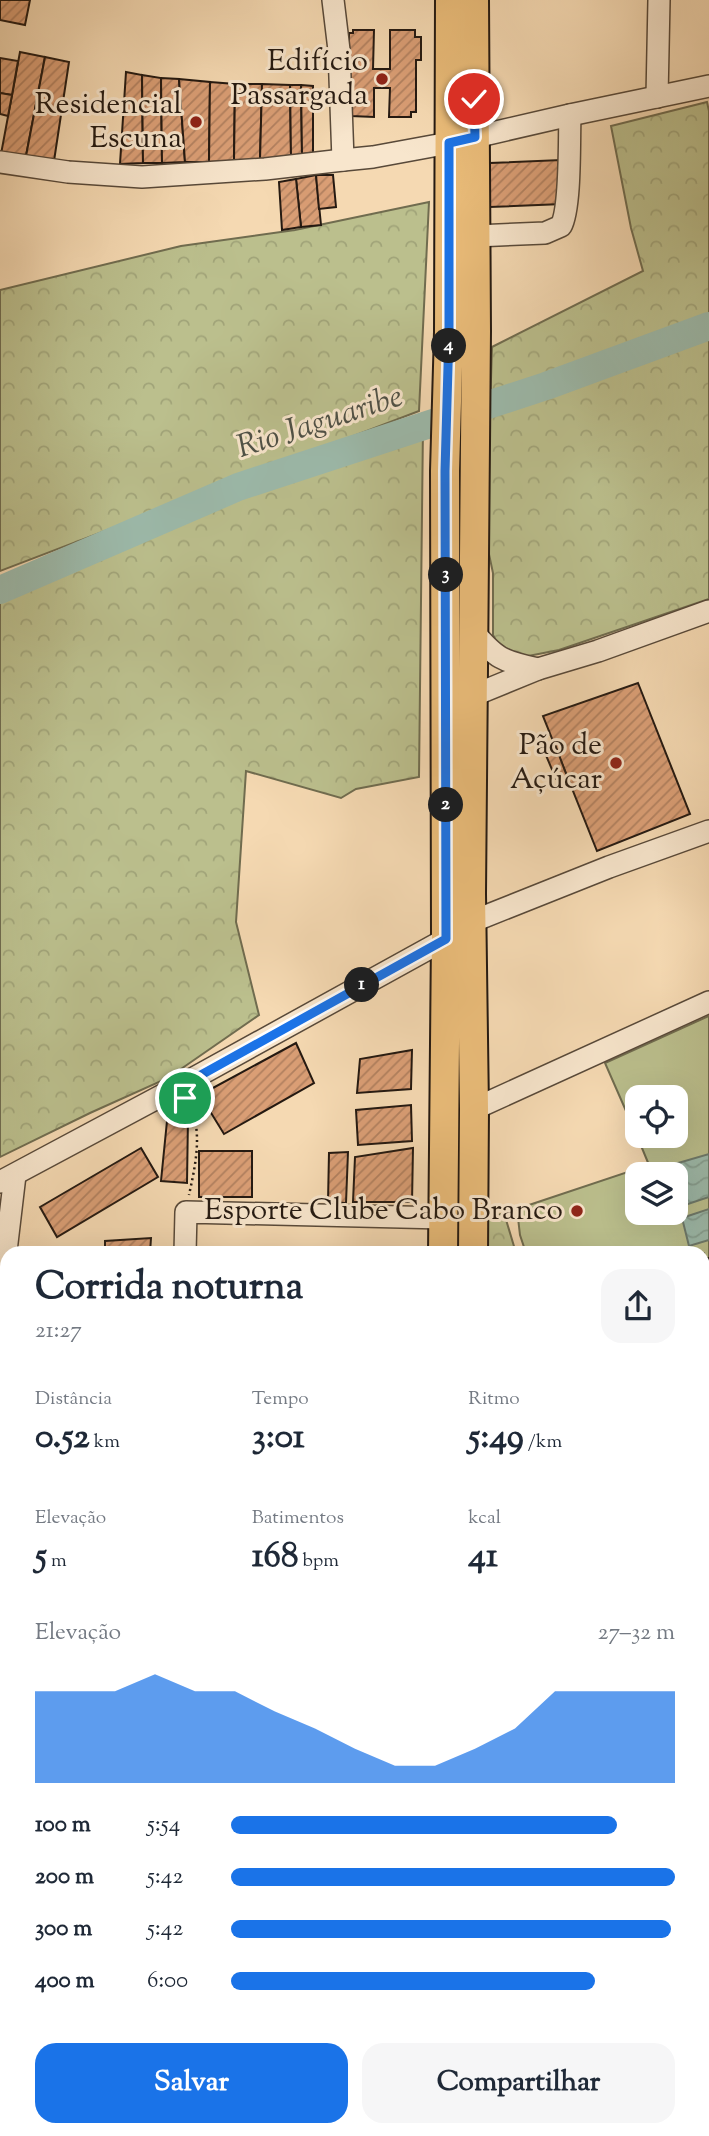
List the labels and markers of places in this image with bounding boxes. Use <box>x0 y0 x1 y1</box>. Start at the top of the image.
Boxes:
place label: Edifício Passargada <box>231 41 368 118</box>
pin <box>444 69 504 129</box>
marker: Edifício Passargada <box>374 71 390 87</box>
place label: Residencial Escuna <box>35 84 182 161</box>
marker: Residencial Escuna <box>188 114 204 130</box>
pin: 4 <box>432 328 466 364</box>
pin: 3 <box>428 558 464 592</box>
place label: Pão de Açúcar <box>510 725 602 802</box>
marker: Pão de Açúcar <box>608 755 624 771</box>
pin: 2 <box>428 788 464 822</box>
pin: 1 <box>344 968 380 1002</box>
pin <box>155 1068 215 1128</box>
place label: Esporte Clube Cabo Branco <box>204 1190 563 1233</box>
marker: Esporte Clube Cabo Branco <box>569 1203 585 1219</box>

